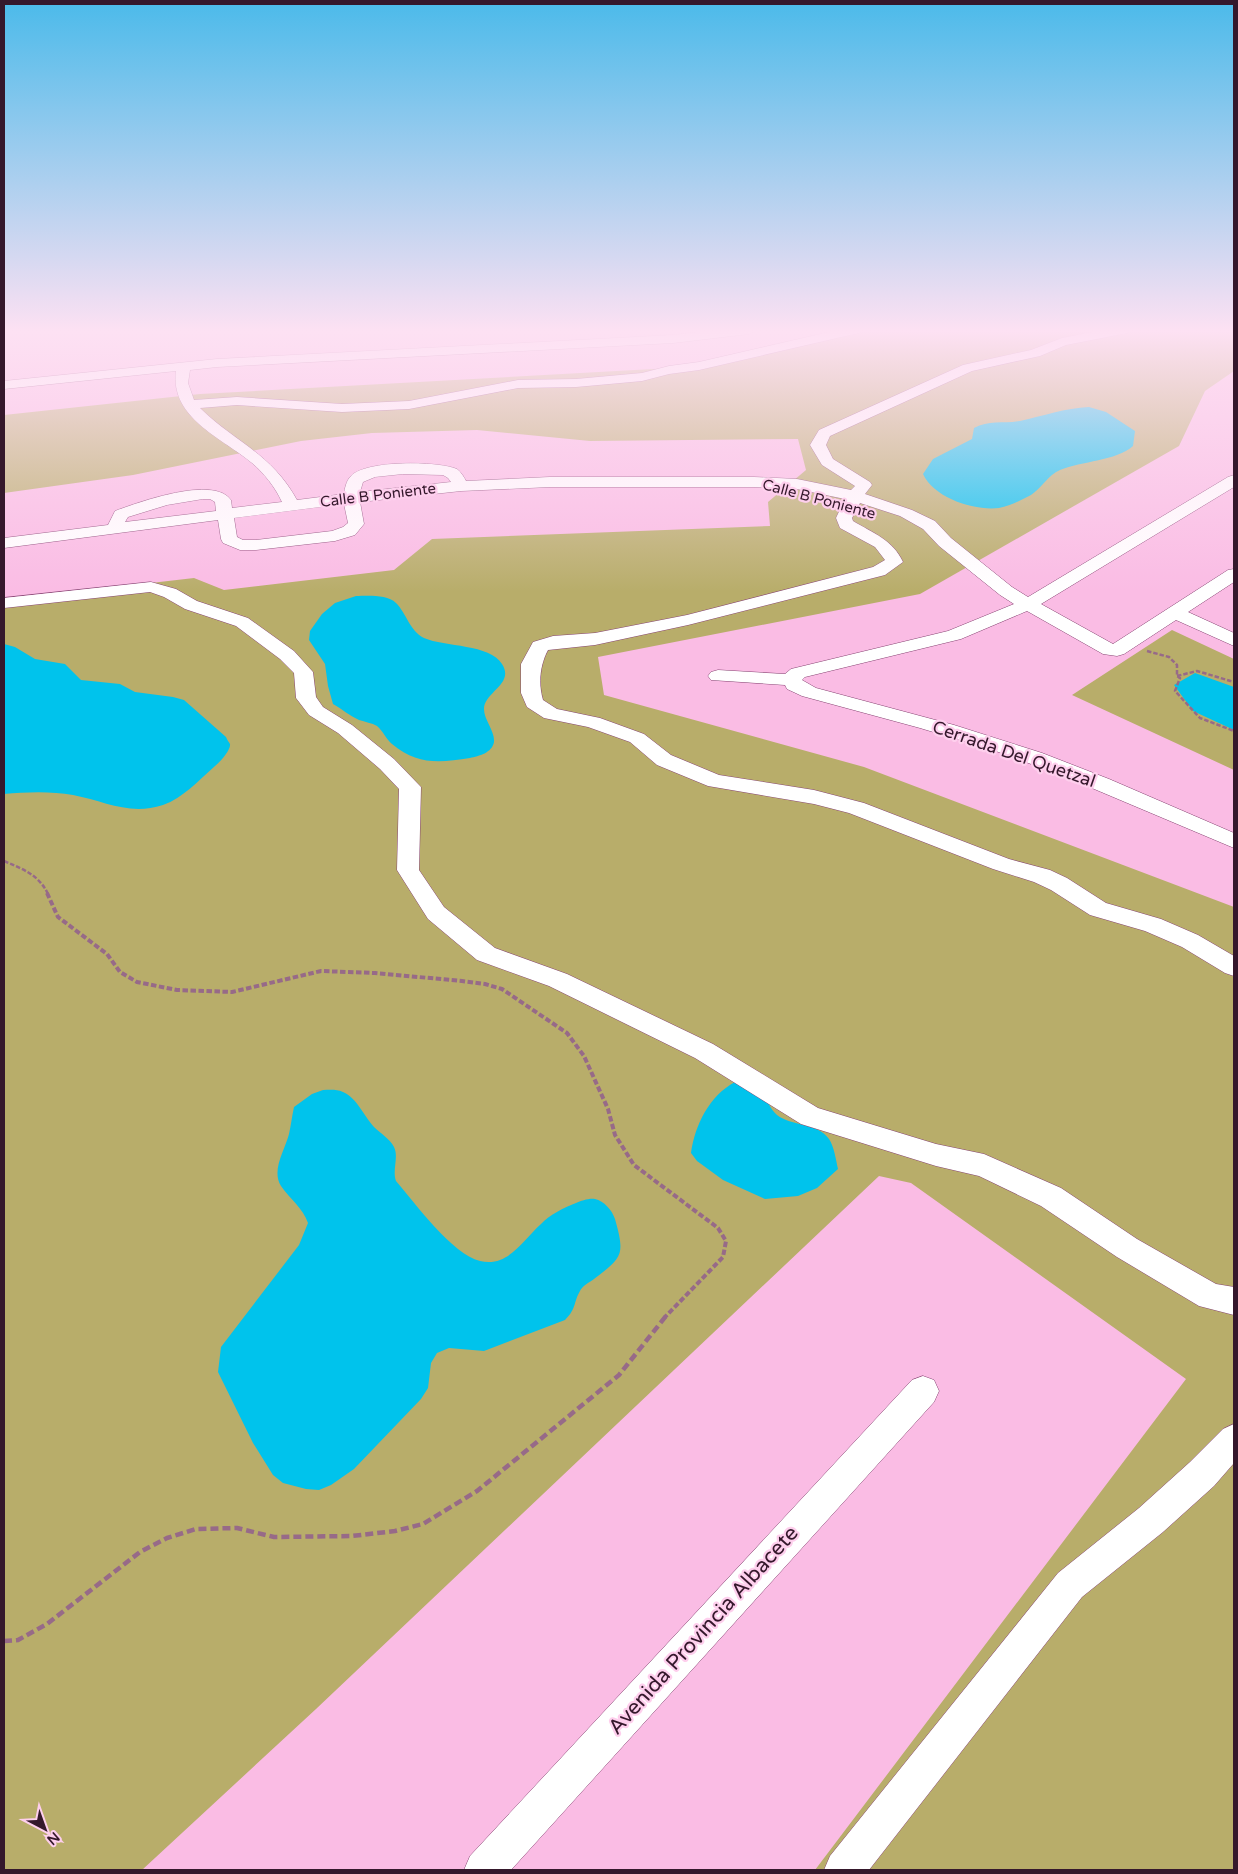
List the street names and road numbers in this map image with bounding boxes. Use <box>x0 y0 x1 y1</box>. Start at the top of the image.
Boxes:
street label: Calle B Poniente <box>760 475 878 523</box>
street label: Calle B Poniente <box>319 479 437 511</box>
street label: Cerrada Del Quetzal <box>930 716 1098 792</box>
street label: Avenida Provincia Albacete <box>603 1521 804 1740</box>

